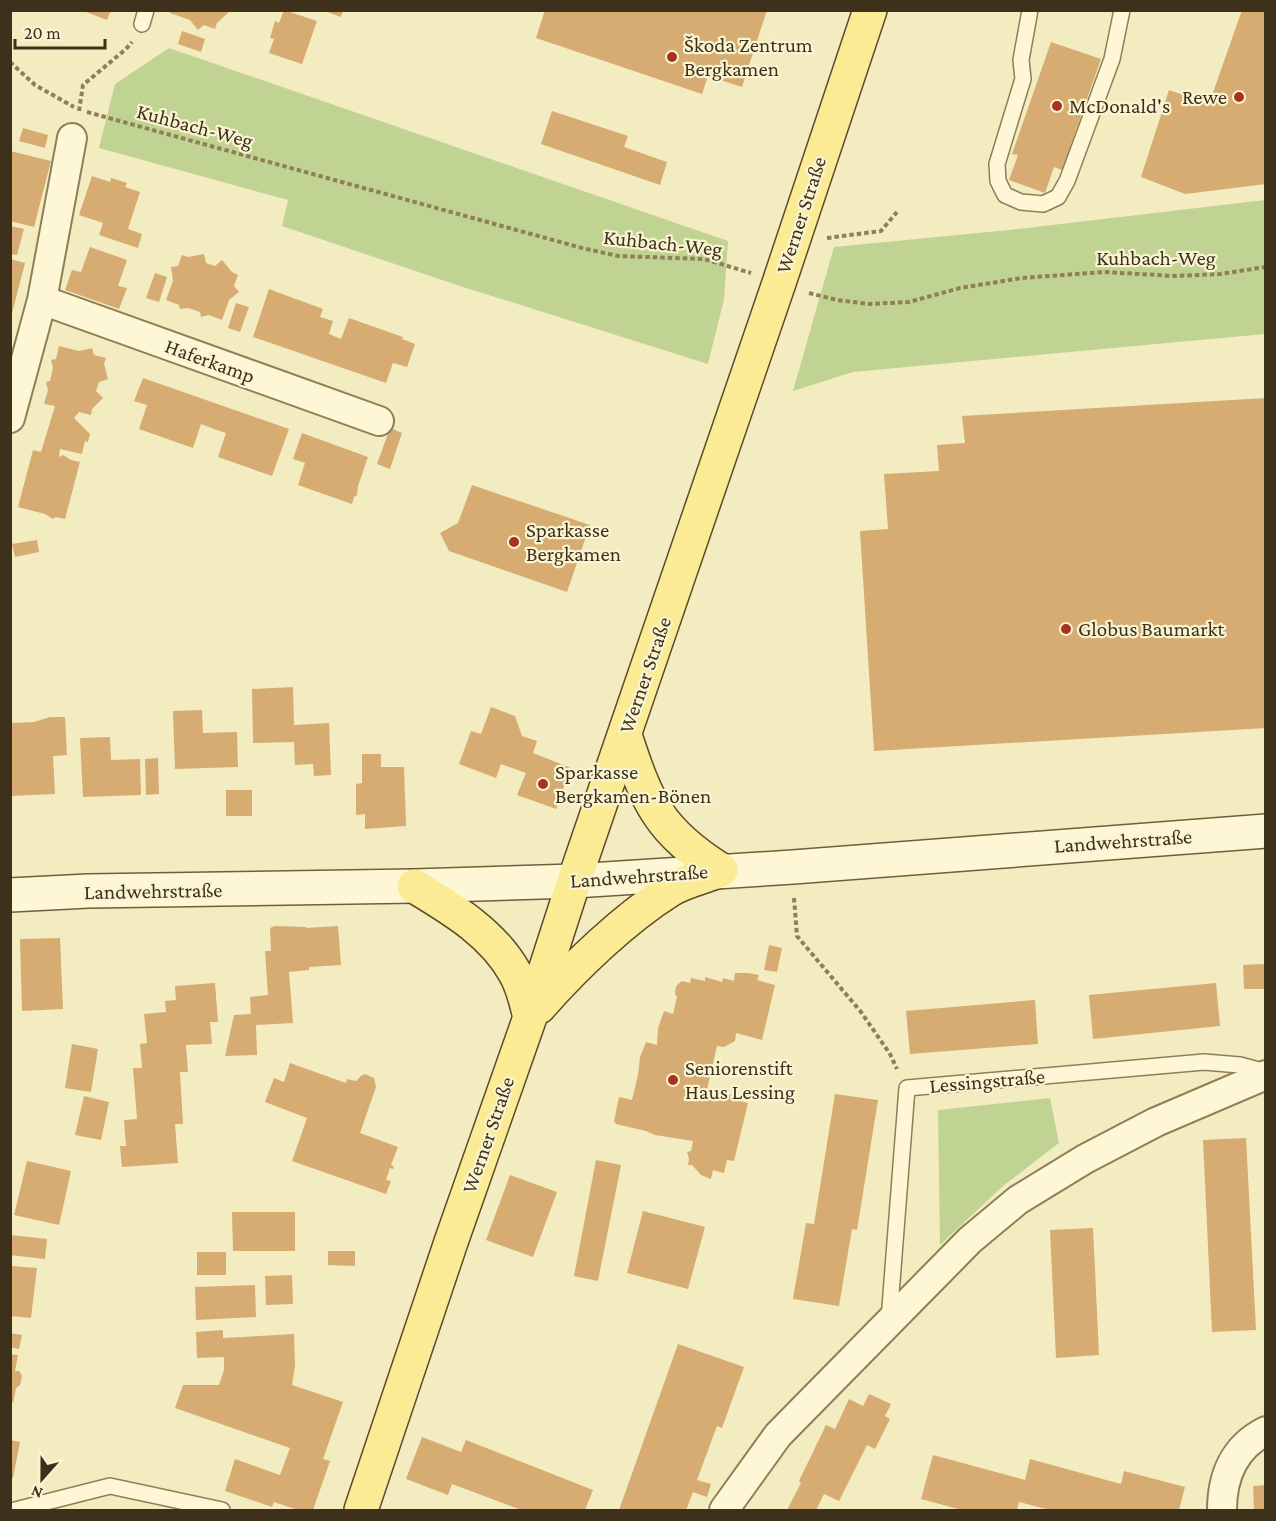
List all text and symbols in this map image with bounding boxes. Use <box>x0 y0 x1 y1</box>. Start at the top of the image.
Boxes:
scale bar <box>15 12 105 50</box>
text: 20 m <box>24 23 61 43</box>
place label: Škoda Zentrum Bergkamen <box>684 33 813 81</box>
marker: Škoda Zentrum Bergkamen <box>665 50 679 64</box>
place label: Rewe <box>1182 85 1227 109</box>
marker: Rewe <box>1232 90 1246 104</box>
place label: McDonald's <box>1069 94 1170 118</box>
street label: Kuhbach-Weg <box>134 99 256 153</box>
marker: McDonald's <box>1050 99 1064 113</box>
street label: Werner Straße <box>771 154 831 276</box>
street label: Kuhbach-Weg <box>602 225 724 261</box>
street label: Kuhbach-Weg <box>1096 246 1216 270</box>
street label: Haferkamp <box>162 334 258 388</box>
place label: Sparkasse Bergkamen <box>526 518 621 566</box>
marker: Sparkasse Bergkamen <box>507 535 521 549</box>
street label: Werner Straße <box>614 614 676 736</box>
place label: Globus Baumarkt <box>1078 617 1226 641</box>
marker: Globus Baumarkt <box>1059 622 1073 636</box>
place label: Sparkasse Bergkamen-Bönen <box>555 760 711 808</box>
marker: Sparkasse Bergkamen-Bönen <box>536 777 550 791</box>
street label: Landwehrstraße <box>1053 824 1193 858</box>
street label: Landwehrstraße <box>569 859 709 893</box>
street label: Landwehrstraße <box>84 878 222 904</box>
place label: Seniorenstift Haus Lessing <box>685 1056 795 1104</box>
street label: Lessingstraße <box>928 1064 1046 1098</box>
marker: Seniorenstift Haus Lessing <box>666 1073 680 1087</box>
street label: Werner Straße <box>457 1074 519 1196</box>
north arrow <box>12 1449 72 1509</box>
text: N <box>29 1483 45 1502</box>

